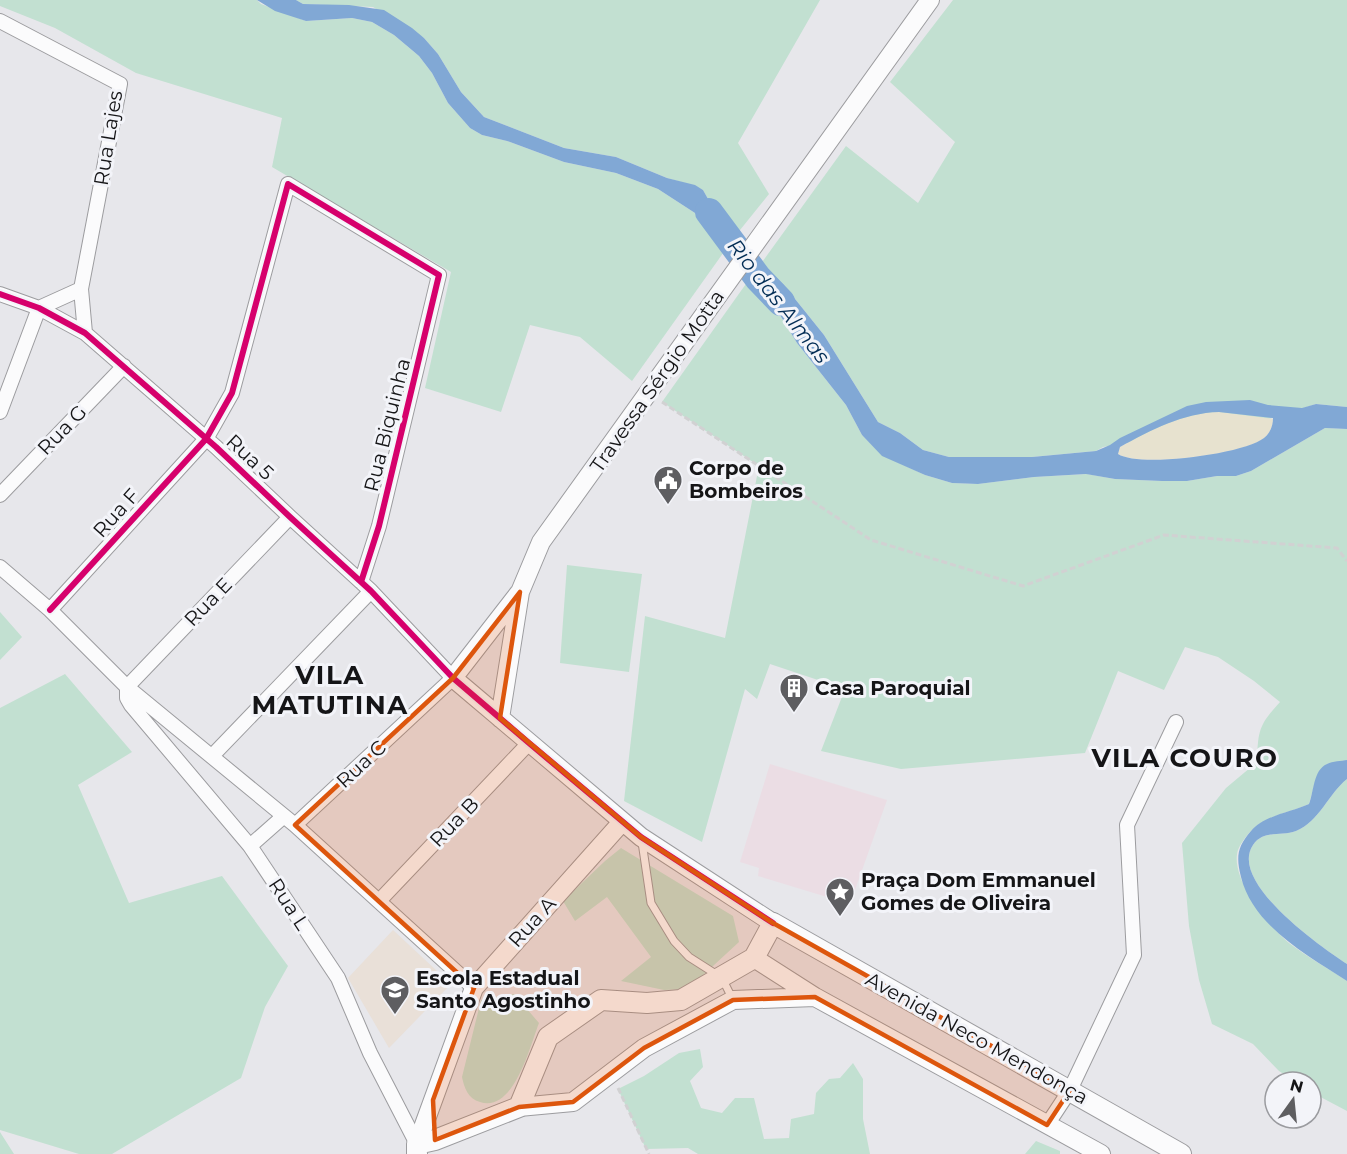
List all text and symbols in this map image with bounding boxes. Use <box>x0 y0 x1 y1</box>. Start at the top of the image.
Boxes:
street label: Rua Lajes <box>89 89 127 187</box>
water label: Rio das Almas <box>723 234 835 368</box>
street label: Travessa Sérgio Motta <box>585 285 729 477</box>
street label: Rua Biquinha <box>359 356 415 494</box>
street label: Rua G <box>32 400 92 460</box>
street label: Rua 5 <box>221 429 279 485</box>
place label: Corpo de Bombeiros <box>689 456 803 503</box>
public building icon: Corpo de Bombeiros <box>652 464 684 506</box>
street label: Rua F <box>88 484 144 542</box>
street label: Rua E <box>179 573 237 631</box>
district label: VILA MATUTINA <box>251 659 409 721</box>
building icon: Casa Paroquial <box>778 672 810 714</box>
place label: Casa Paroquial <box>815 676 971 700</box>
street label: Rua C <box>331 735 391 793</box>
district label: VILA COURO <box>1090 742 1279 774</box>
street label: Rua B <box>425 792 483 852</box>
place label: Praça Dom Emmanuel Gomes de Oliveira <box>861 868 1096 915</box>
street label: Rua L <box>263 874 315 934</box>
place icon: Praça Dom Emmanuel Gomes de Oliveira <box>824 876 856 918</box>
street label: Rua A <box>503 891 561 952</box>
place label: Escola Estadual Santo Agostinho <box>416 966 591 1013</box>
street label: Avenida Neco Mendonça <box>862 967 1092 1109</box>
school or university icon: Escola Estadual Santo Agostinho <box>379 974 411 1016</box>
north arrow <box>1263 1070 1323 1130</box>
text: N <box>1288 1075 1305 1097</box>

